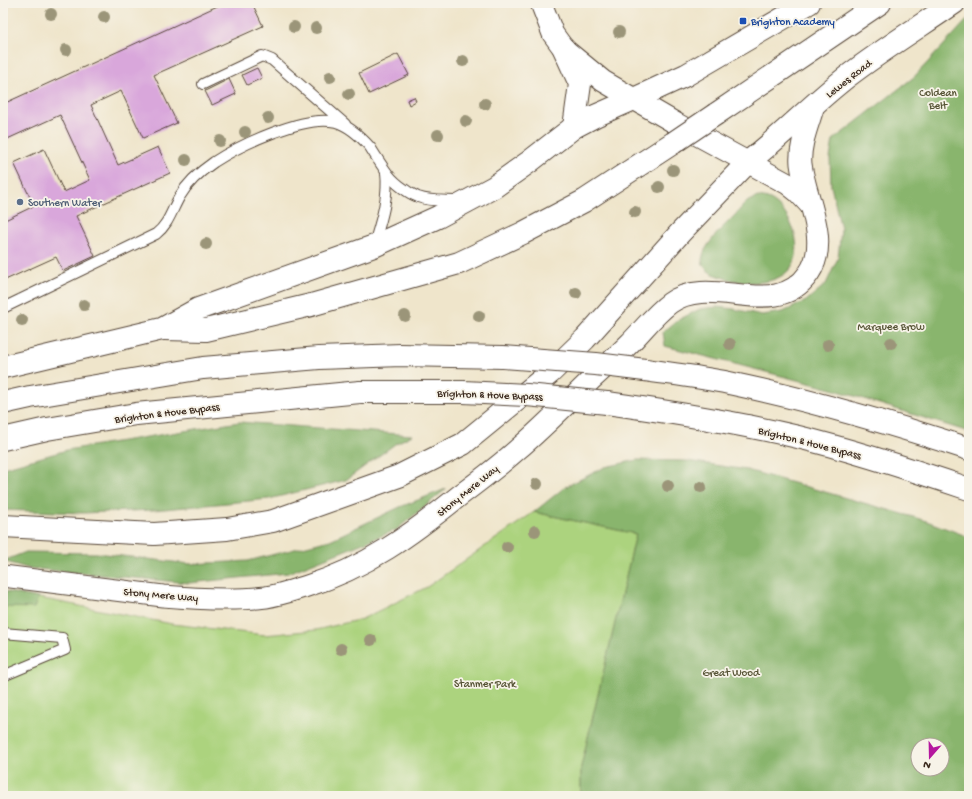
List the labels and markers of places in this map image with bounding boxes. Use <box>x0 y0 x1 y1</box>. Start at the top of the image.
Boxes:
marker: Brighton Academy <box>738 16 748 26</box>
place label: Brighton Academy <box>750 17 835 29</box>
marker: Southern Water <box>15 197 25 207</box>
place label: Southern Water <box>28 198 102 210</box>

